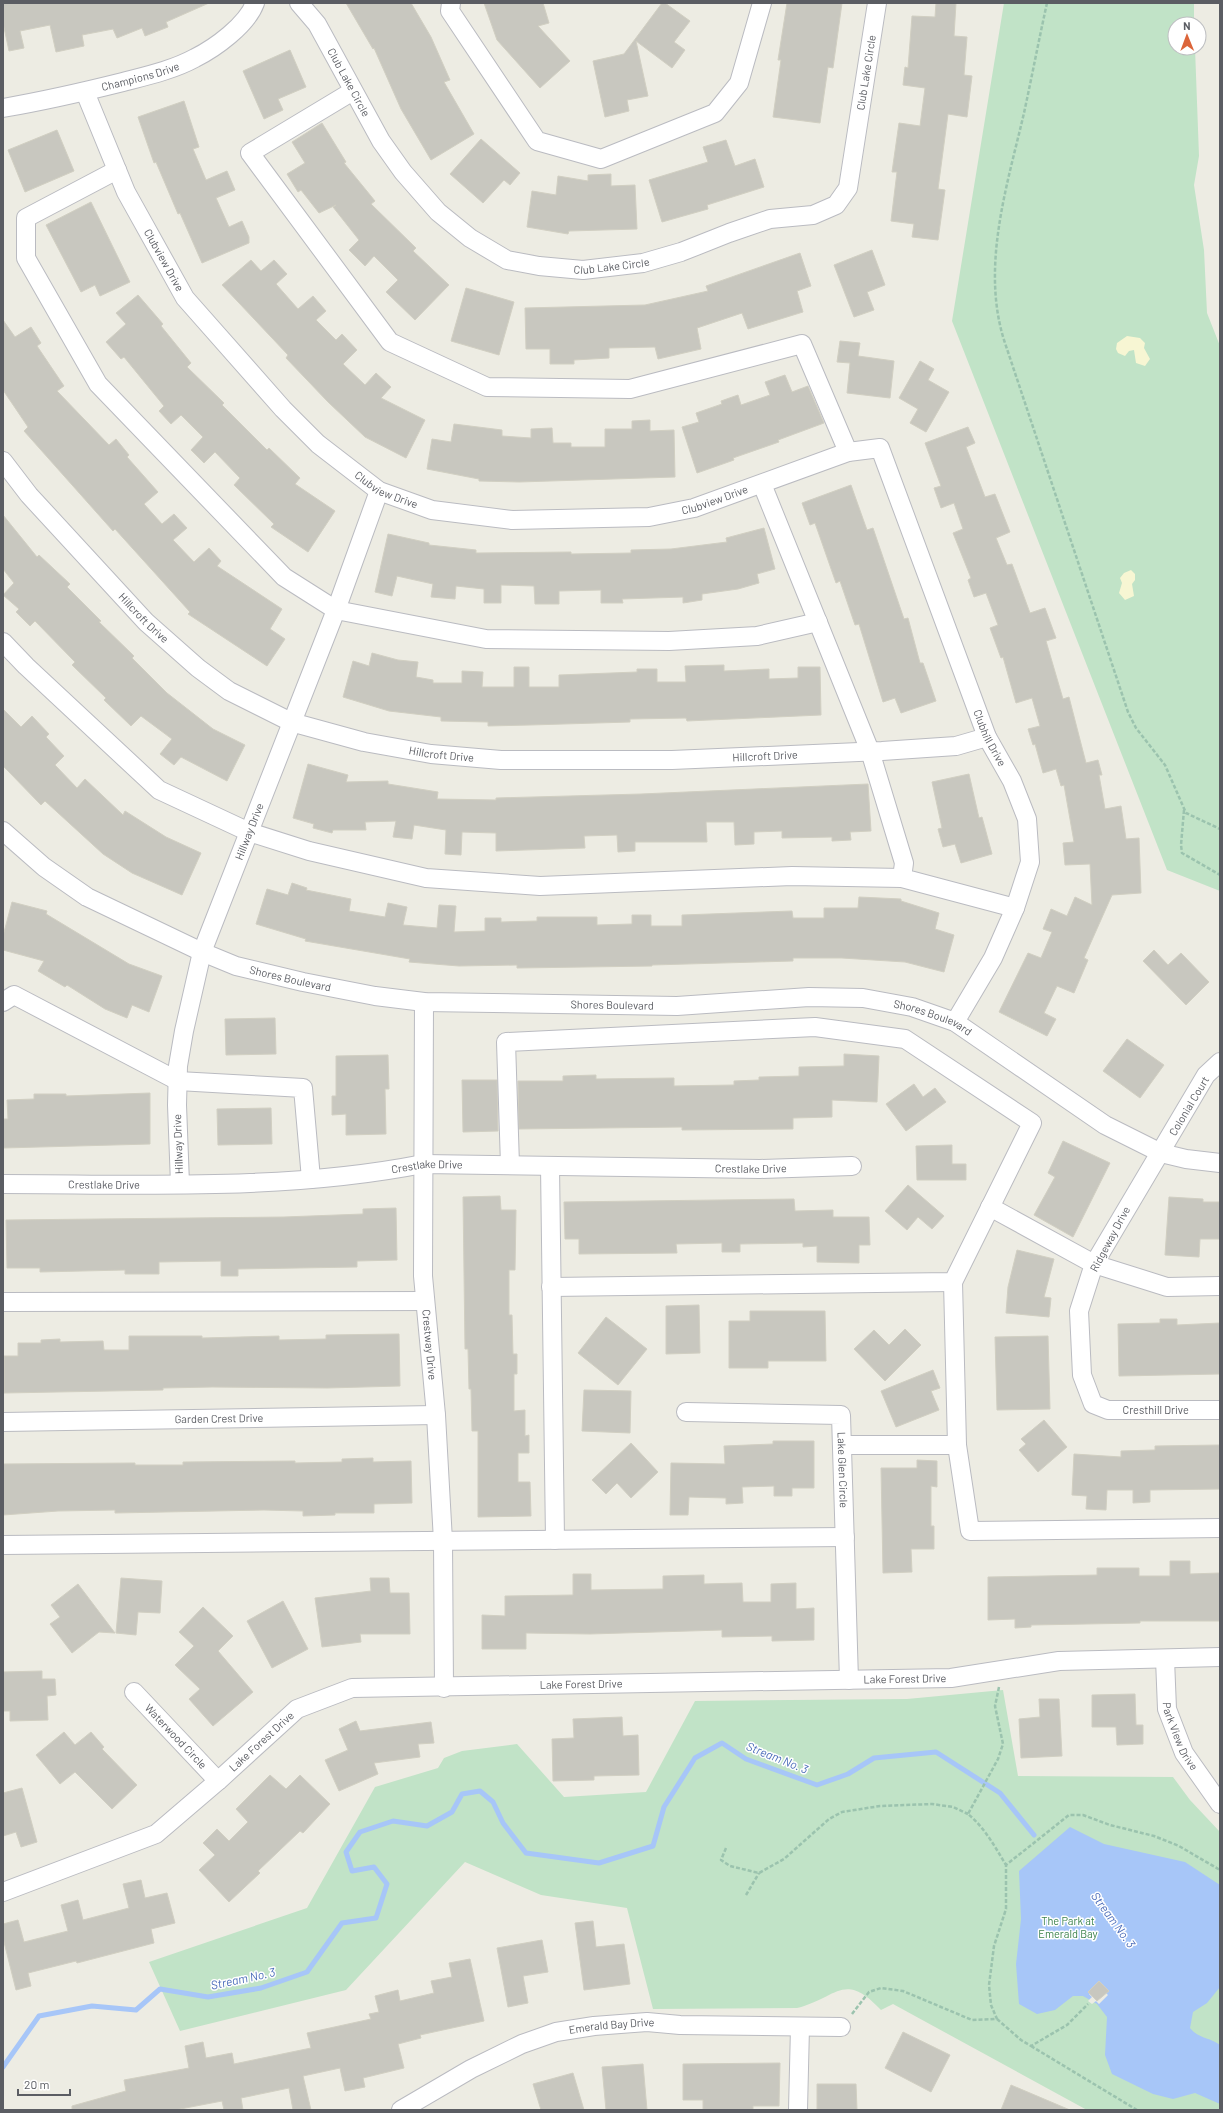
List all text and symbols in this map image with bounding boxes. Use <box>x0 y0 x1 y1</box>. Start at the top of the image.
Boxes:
north arrow <box>1167 16 1207 56</box>
text: N <box>1183 19 1191 32</box>
street label: Club Lake Circle <box>853 34 878 111</box>
street label: Club Lake Circle <box>325 45 373 119</box>
street label: Champions Drive <box>100 59 181 93</box>
street label: Clubview Drive <box>142 226 187 293</box>
street label: Club Lake Circle <box>573 254 651 276</box>
street label: Clubview Drive <box>353 468 420 510</box>
street label: Clubview Drive <box>680 482 750 516</box>
street label: Hillcroft Drive <box>116 590 172 645</box>
street label: Clubhill Drive <box>971 707 1009 769</box>
street label: Hillcroft Drive <box>408 743 475 764</box>
street label: Hillcroft Drive <box>732 748 798 763</box>
street label: Hillway Drive <box>232 801 266 862</box>
street label: Shores Boulevard <box>248 962 332 993</box>
street label: Shores Boulevard <box>570 997 654 1012</box>
street label: Shores Boulevard <box>893 997 975 1038</box>
street label: Colonial Court <box>1166 1074 1211 1138</box>
street label: Hillway Drive <box>170 1114 185 1174</box>
street label: Crestlake Drive <box>390 1157 463 1176</box>
street label: Crestlake Drive <box>715 1161 787 1175</box>
street label: Crestlake Drive <box>68 1177 140 1191</box>
street label: Ridgeway Drive <box>1087 1204 1132 1274</box>
street label: Crestway Drive <box>420 1309 440 1381</box>
street label: Cresthill Drive <box>1122 1403 1189 1416</box>
street label: Garden Crest Drive <box>174 1411 264 1425</box>
street label: Lake Glen Circle <box>836 1432 851 1508</box>
street label: Lake Forest Drive <box>863 1671 947 1685</box>
street label: Lake Forest Drive <box>539 1676 623 1691</box>
street label: Waterwood Circle <box>143 1701 210 1771</box>
street label: Park View Drive <box>1161 1702 1201 1773</box>
street label: Lake Forest Drive <box>226 1708 296 1774</box>
water label: Stream No. 3 <box>744 1738 810 1776</box>
water label: Stream No. 3 <box>1089 1889 1139 1950</box>
park label: The Park at Emerald Bay <box>1038 1914 1098 1940</box>
water label: Stream No. 3 <box>209 1964 276 1992</box>
street label: Emerald Bay Drive <box>568 2015 655 2036</box>
scale bar <box>18 2071 70 2097</box>
text: 20 m <box>24 2077 50 2091</box>

